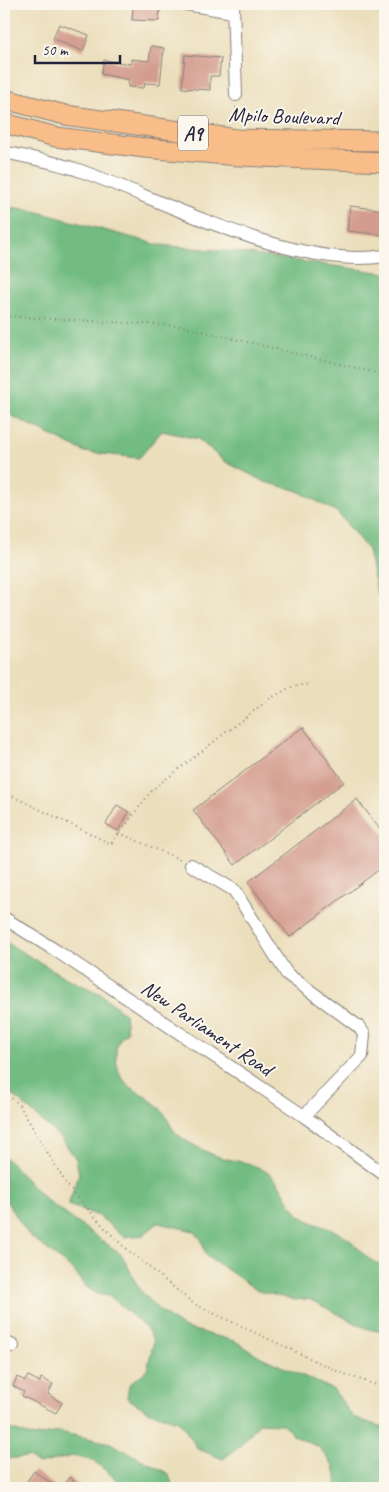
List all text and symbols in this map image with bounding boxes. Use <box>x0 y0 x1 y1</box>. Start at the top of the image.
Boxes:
scale bar <box>35 32 120 64</box>
text: 50 m <box>42 41 69 60</box>
street label: Mpilo Boulevard <box>228 101 343 131</box>
road number: A9 <box>178 116 208 150</box>
street label: New Parliament Road <box>136 974 281 1084</box>

